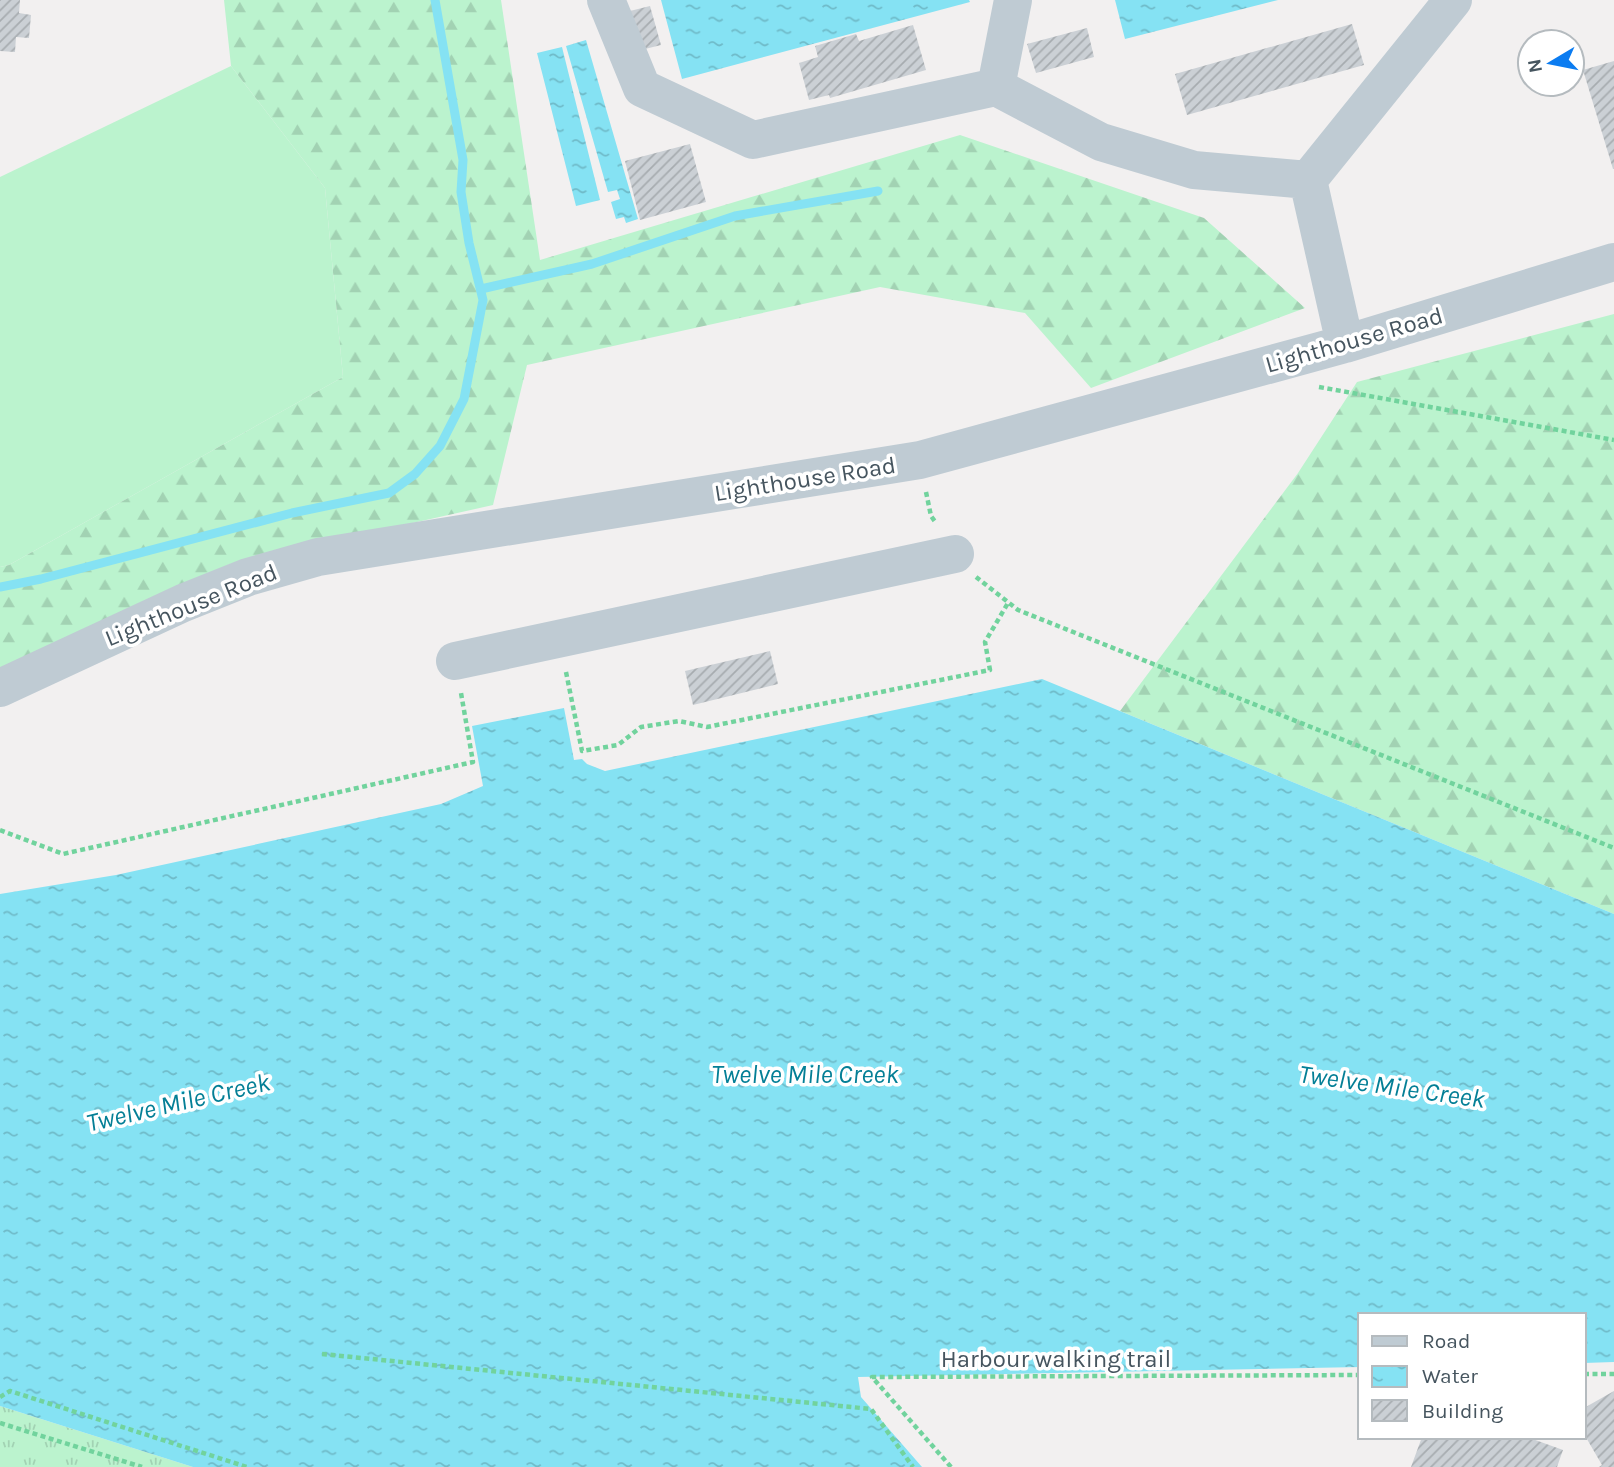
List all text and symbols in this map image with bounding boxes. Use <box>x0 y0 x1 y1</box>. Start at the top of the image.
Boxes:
north arrow <box>1516 28 1586 98</box>
text: N <box>1523 57 1547 74</box>
street label: Lighthouse Road <box>1262 301 1446 379</box>
street label: Lighthouse Road <box>712 451 898 507</box>
street label: Lighthouse Road <box>101 558 281 652</box>
water label: Twelve Mile Creek <box>1297 1058 1488 1115</box>
water label: Twelve Mile Creek <box>711 1059 899 1090</box>
water label: Twelve Mile Creek <box>83 1066 274 1139</box>
legend <box>1358 1313 1586 1439</box>
text: Road <box>1422 1329 1470 1353</box>
street label: Harbour walking trail <box>941 1345 1171 1373</box>
text: Water <box>1422 1364 1478 1388</box>
text: Building <box>1422 1399 1503 1423</box>

